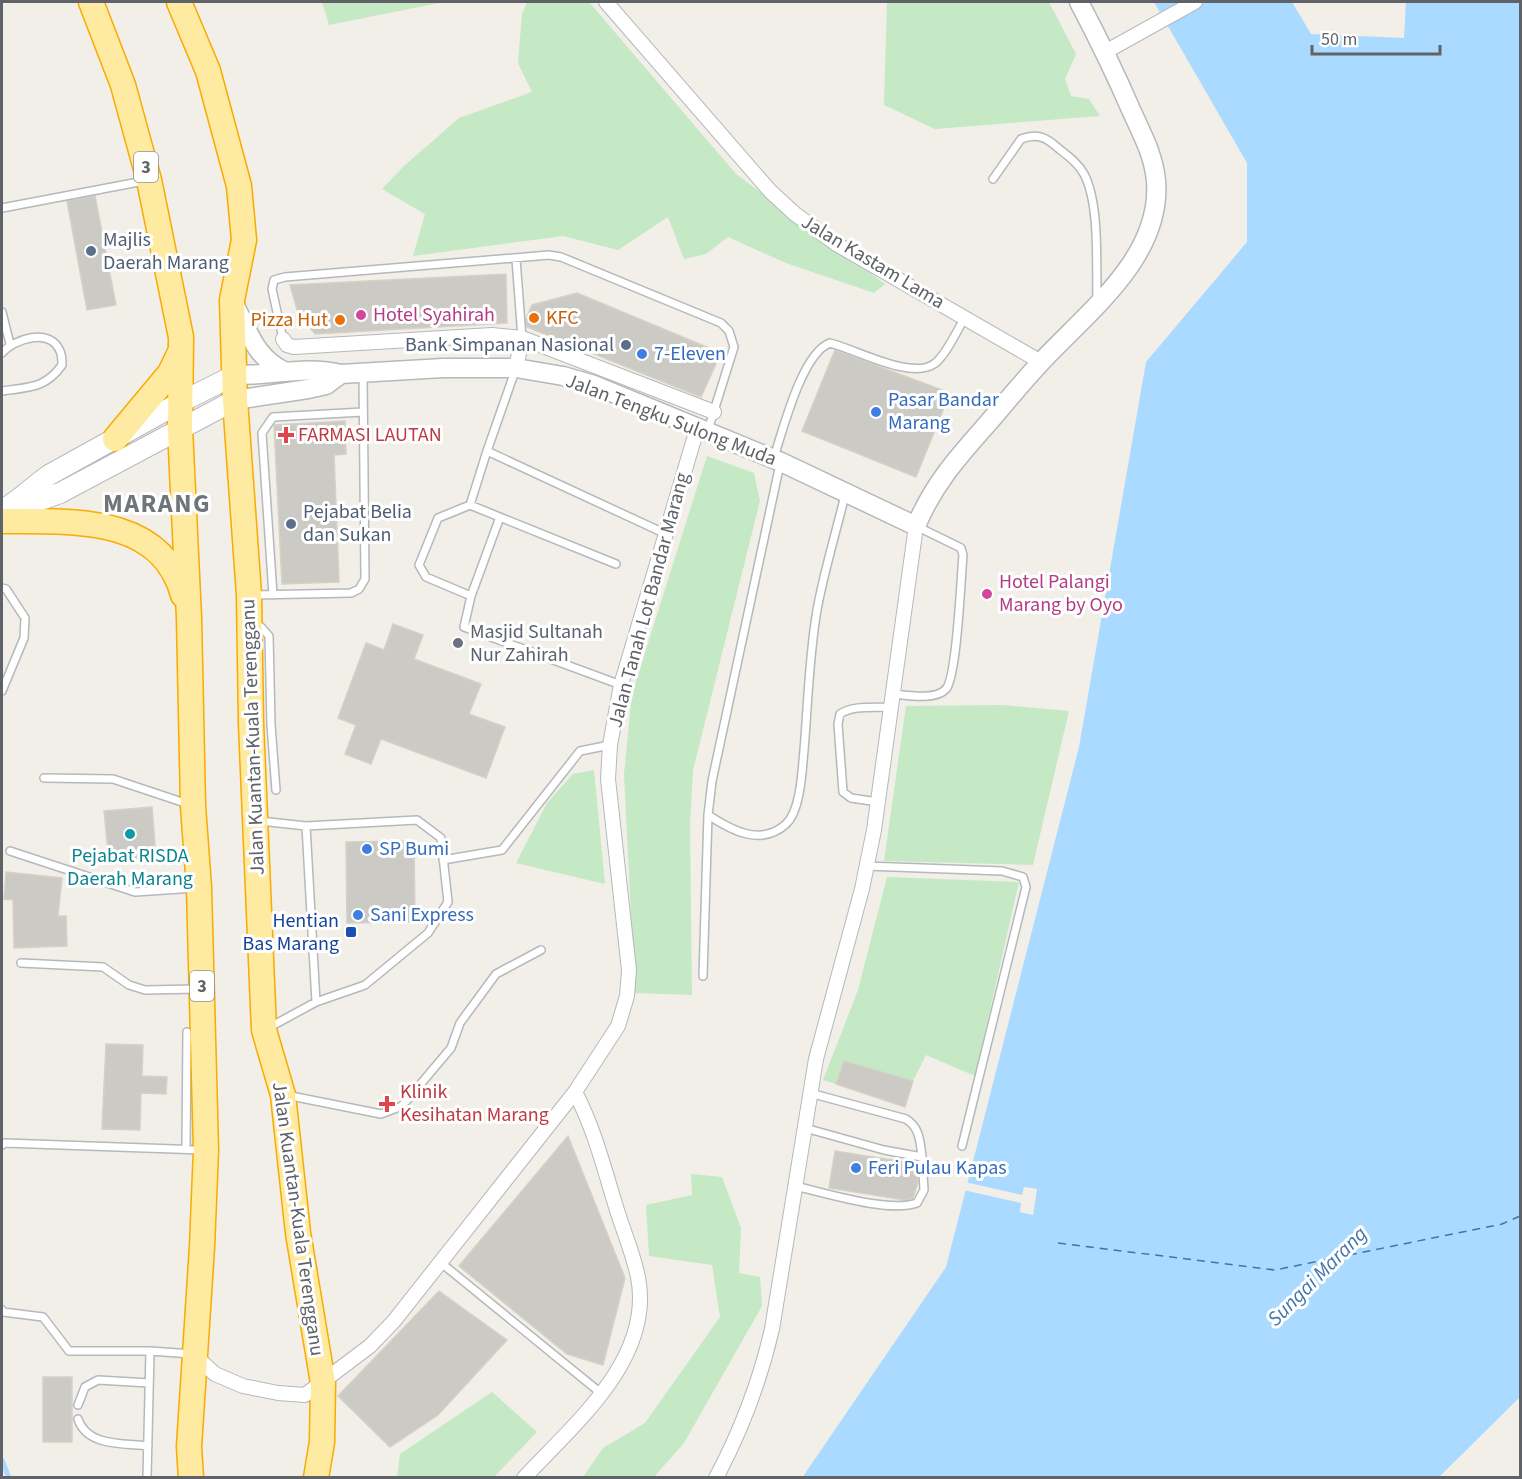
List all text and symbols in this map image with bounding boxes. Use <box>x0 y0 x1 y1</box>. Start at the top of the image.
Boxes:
scale bar <box>1312 18 1440 56</box>
text: 50 m <box>1321 27 1357 52</box>
road number: 3 <box>134 152 158 182</box>
street label: Jalan Kastam Lama <box>796 208 950 316</box>
place label: Majlis Daerah Marang <box>103 226 229 277</box>
marker: Majlis Daerah Marang <box>84 244 98 258</box>
place label: Hotel Syahirah <box>373 301 495 329</box>
place label: KFC <box>546 304 579 332</box>
place label: Pizza Hut <box>250 306 328 334</box>
marker: Hotel Syahirah <box>354 308 368 322</box>
marker: KFC <box>527 311 541 325</box>
marker: Pizza Hut <box>333 313 347 327</box>
place label: Bank Simpanan Nasional <box>405 331 614 359</box>
marker: Bank Simpanan Nasional <box>619 338 633 352</box>
place label: 7-Eleven <box>654 340 726 368</box>
marker: 7-Eleven <box>635 347 649 361</box>
street label: Jalan Tengku Sulong Muda <box>562 367 780 473</box>
place label: Pasar Bandar Marang <box>888 386 999 437</box>
marker: Pasar Bandar Marang <box>869 405 883 419</box>
place label: FARMASI LAUTAN <box>298 421 442 449</box>
marker: FARMASI LAUTAN <box>279 428 293 442</box>
street label: Jalan Tanah Lot Bandar Marang <box>601 469 697 731</box>
district label: MARANG <box>103 485 211 522</box>
place label: Pejabat Belia dan Sukan <box>303 498 412 549</box>
marker: Pejabat Belia dan Sukan <box>284 517 298 531</box>
place label: Hotel Palangi Marang by Oyo <box>999 568 1123 619</box>
marker: Hotel Palangi Marang by Oyo <box>980 587 994 601</box>
street label: Jalan Kuantan-Kuala Terengganu <box>234 598 272 876</box>
place label: Masjid Sultanah Nur Zahirah <box>470 618 603 669</box>
marker: Masjid Sultanah Nur Zahirah <box>451 636 465 650</box>
marker: Pejabat RISDA Daerah Marang <box>123 827 137 841</box>
place label: SP Bumi <box>379 835 449 863</box>
place label: Pejabat RISDA Daerah Marang <box>67 842 193 893</box>
marker: SP Bumi <box>360 842 374 856</box>
place label: Sani Express <box>370 901 474 929</box>
place label: Hentian Bas Marang <box>243 907 339 958</box>
marker: Sani Express <box>351 908 365 922</box>
marker: Hentian Bas Marang <box>344 925 358 939</box>
road number: 3 <box>190 971 214 1001</box>
place label: Klinik Kesihatan Marang <box>400 1078 549 1129</box>
street label: Jalan Kuantan-Kuala Terengganu <box>265 1080 331 1358</box>
marker: Klinik Kesihatan Marang <box>378 1095 396 1113</box>
place label: Feri Pulau Kapas <box>868 1154 1007 1182</box>
marker: Feri Pulau Kapas <box>849 1161 863 1175</box>
water label: Sungai Marang <box>1260 1219 1374 1333</box>

